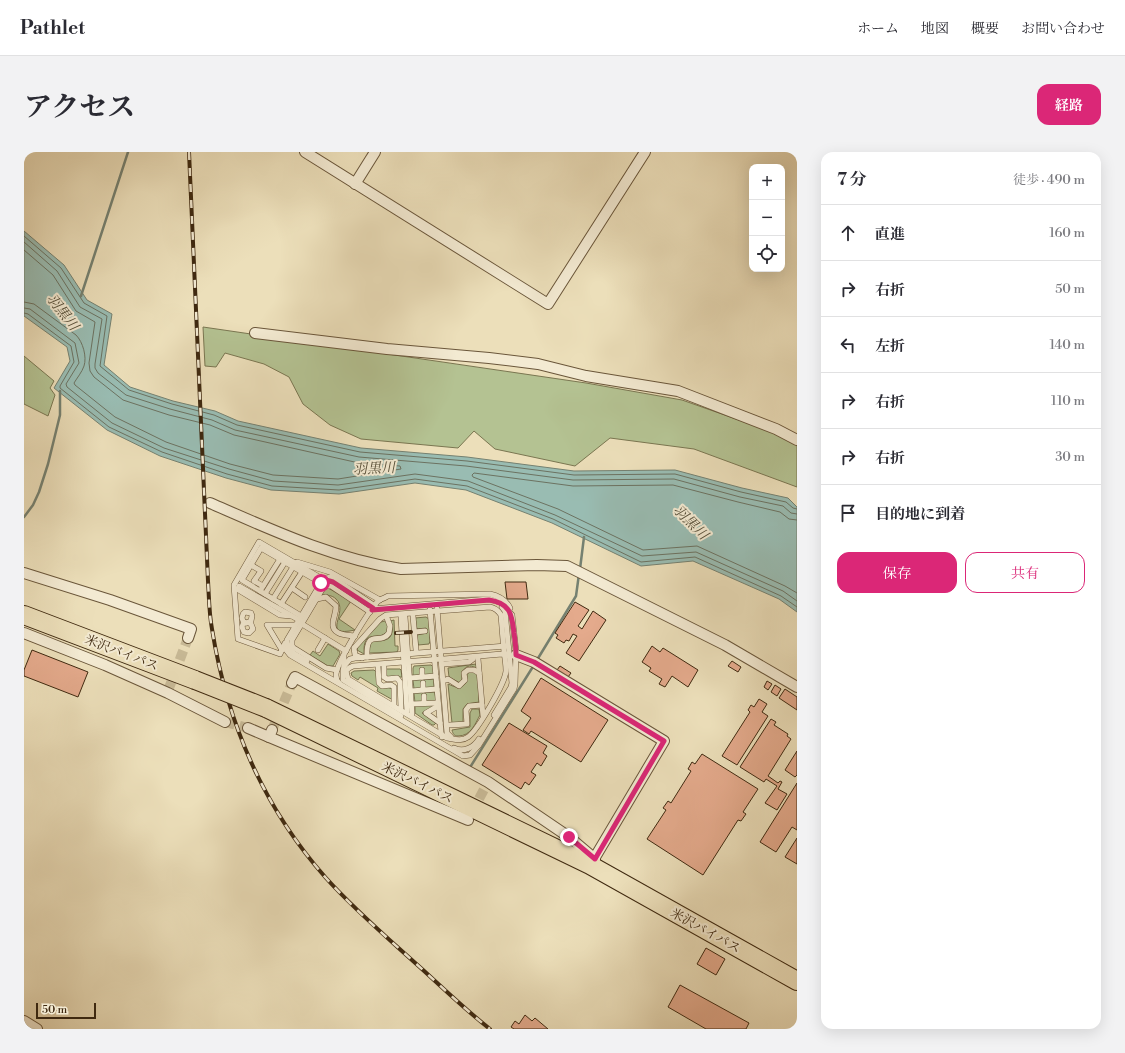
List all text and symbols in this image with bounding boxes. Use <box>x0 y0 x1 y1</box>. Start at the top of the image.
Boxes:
text: Pathlet <box>20 16 85 40</box>
text: ホーム <box>857 20 899 38</box>
text: 地図 <box>921 20 949 38</box>
text: 概要 <box>971 20 999 38</box>
text: お問い合わせ <box>1021 20 1105 38</box>
button: 経路 <box>1037 84 1101 125</box>
text: アクセス <box>24 90 135 125</box>
map controls <box>749 164 785 272</box>
button: + <box>749 164 785 200</box>
text: 7 分 <box>837 169 867 191</box>
text: 徒歩 · 490 m <box>1013 172 1085 188</box>
button: − <box>749 200 785 236</box>
icon: ahead <box>837 222 859 244</box>
text: 直進 <box>875 225 905 244</box>
text: 160 m <box>1049 225 1085 241</box>
button: locate <box>749 236 785 272</box>
icon: right <box>837 278 859 300</box>
text: 右折 <box>875 281 905 300</box>
text: 50 m <box>1055 281 1085 297</box>
water label: 羽黒川 <box>42 291 83 336</box>
icon: left <box>837 334 859 356</box>
text: 左折 <box>875 337 905 356</box>
text: 140 m <box>1049 337 1085 353</box>
icon: right <box>837 390 859 412</box>
text: 右折 <box>875 393 905 412</box>
text: 110 m <box>1051 393 1085 409</box>
icon: right <box>837 446 859 468</box>
text: 右折 <box>875 449 905 468</box>
text: 30 m <box>1055 449 1085 465</box>
water label: 羽黒川 <box>353 459 397 479</box>
water label: 羽黒川 <box>669 501 713 545</box>
icon: arrive <box>837 502 859 524</box>
text: 目的地に到着 <box>875 505 965 524</box>
button: 保存 <box>837 552 957 593</box>
button: 共有 <box>965 552 1085 593</box>
route start <box>312 574 330 592</box>
street label: 米沢バイパス <box>82 632 161 674</box>
street label: 米沢バイパス <box>379 759 456 807</box>
route end <box>560 828 578 846</box>
street label: 米沢バイパス <box>668 905 743 957</box>
scale bar <box>36 1001 96 1020</box>
text: 50 m <box>42 1003 67 1017</box>

